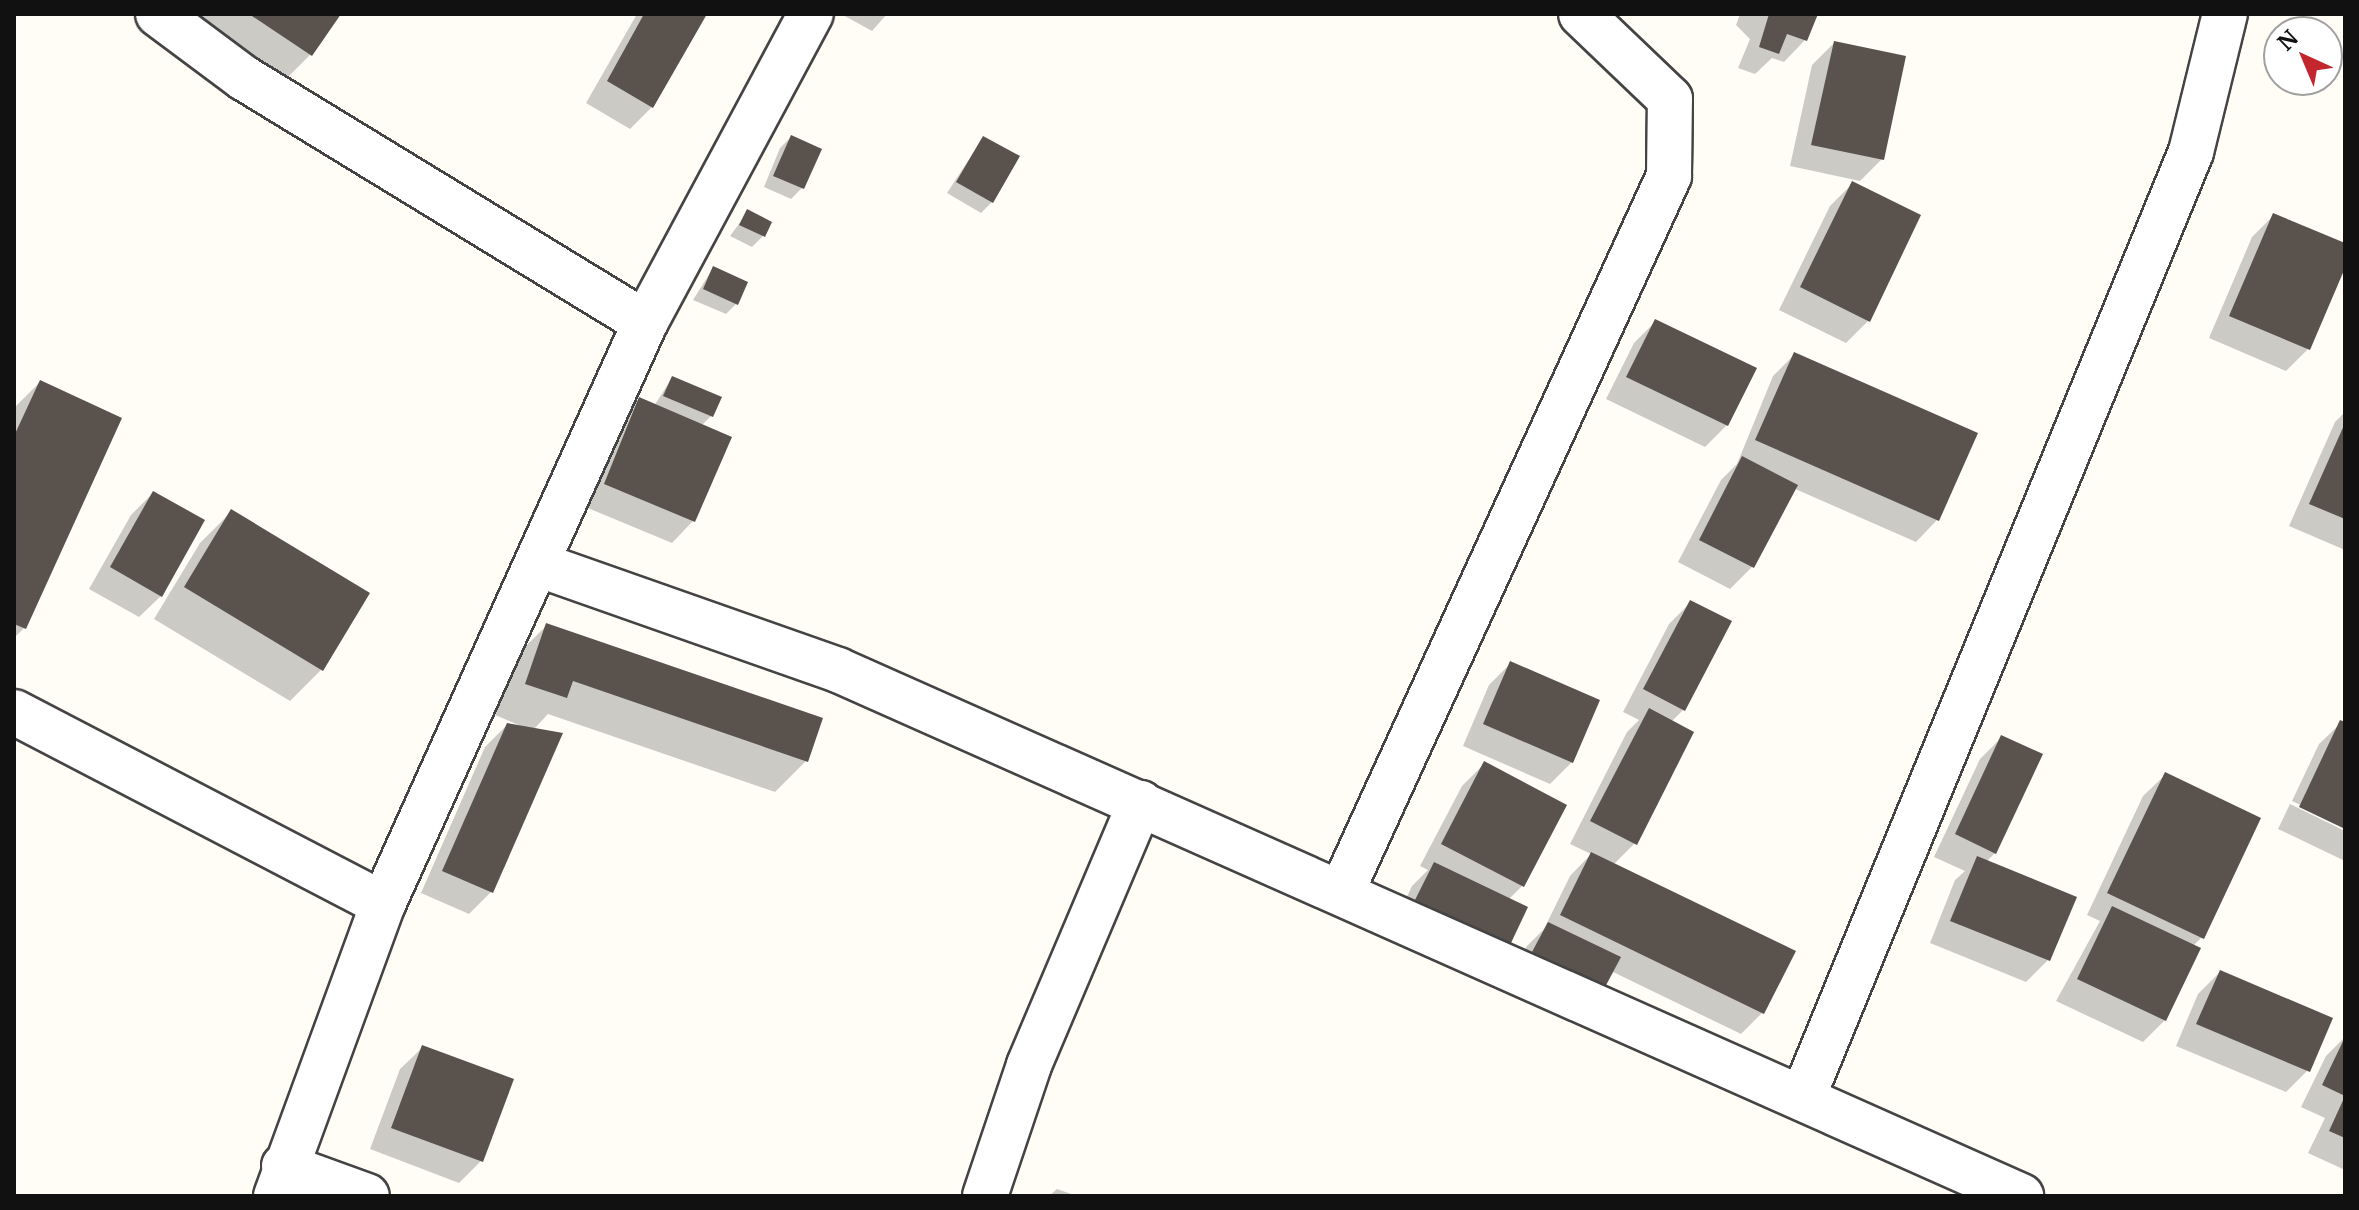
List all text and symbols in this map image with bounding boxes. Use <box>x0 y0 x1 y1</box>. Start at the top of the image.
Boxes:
north arrow <box>2263 16 2343 96</box>
text: N <box>2272 24 2304 56</box>

